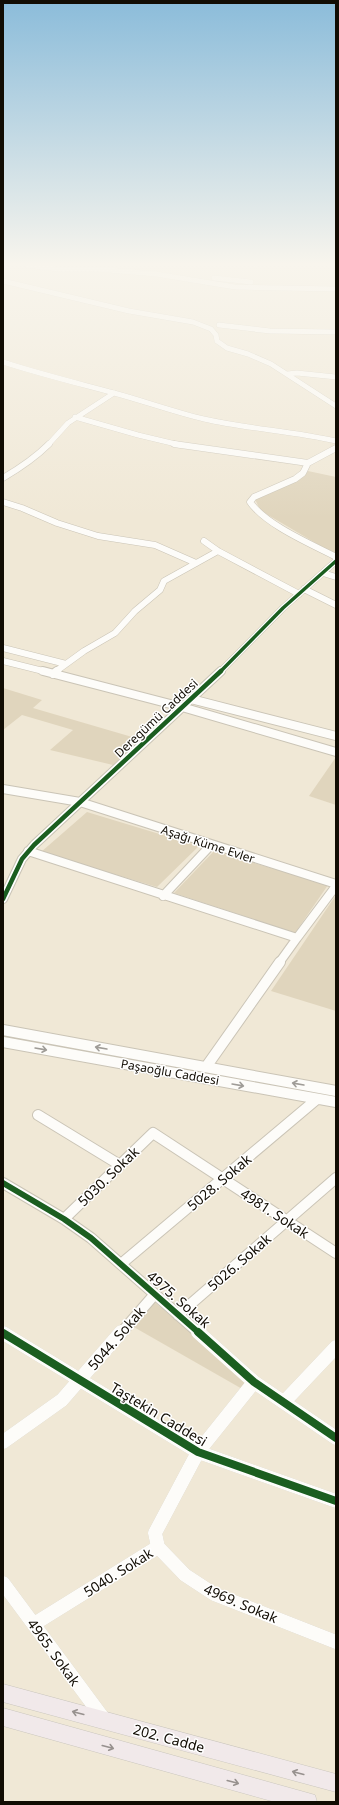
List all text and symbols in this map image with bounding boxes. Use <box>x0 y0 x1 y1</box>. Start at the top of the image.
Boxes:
street label: Deregümü Caddesi <box>111 675 201 761</box>
street label: Aşağı Küme Evler <box>159 821 257 867</box>
one-way arrow <box>95 1044 108 1052</box>
one-way arrow <box>34 1045 47 1053</box>
street label: Paşaoğlu Caddesi <box>120 1055 220 1089</box>
one-way arrow <box>292 1080 305 1088</box>
one-way arrow <box>231 1081 244 1089</box>
street label: 5030. Sokak <box>73 1142 143 1210</box>
street label: 5028. Sokak <box>183 1149 256 1214</box>
street label: 4981. Sokak <box>237 1184 313 1243</box>
street label: 5026. Sokak <box>203 1229 275 1295</box>
street label: 4975. Sokak <box>143 1266 215 1332</box>
street label: 5044. Sokak <box>83 1302 149 1374</box>
street label: Taştekin Caddesi <box>107 1378 211 1450</box>
street label: 5040. Sokak <box>80 1543 157 1601</box>
street label: 4969. Sokak <box>201 1579 281 1627</box>
street label: 4965. Sokak <box>23 1615 85 1690</box>
one-way arrow <box>72 1709 85 1717</box>
street label: 202. Cadde <box>131 1719 207 1757</box>
one-way arrow <box>101 1744 114 1751</box>
one-way arrow <box>292 1769 305 1776</box>
one-way arrow <box>226 1778 239 1786</box>

